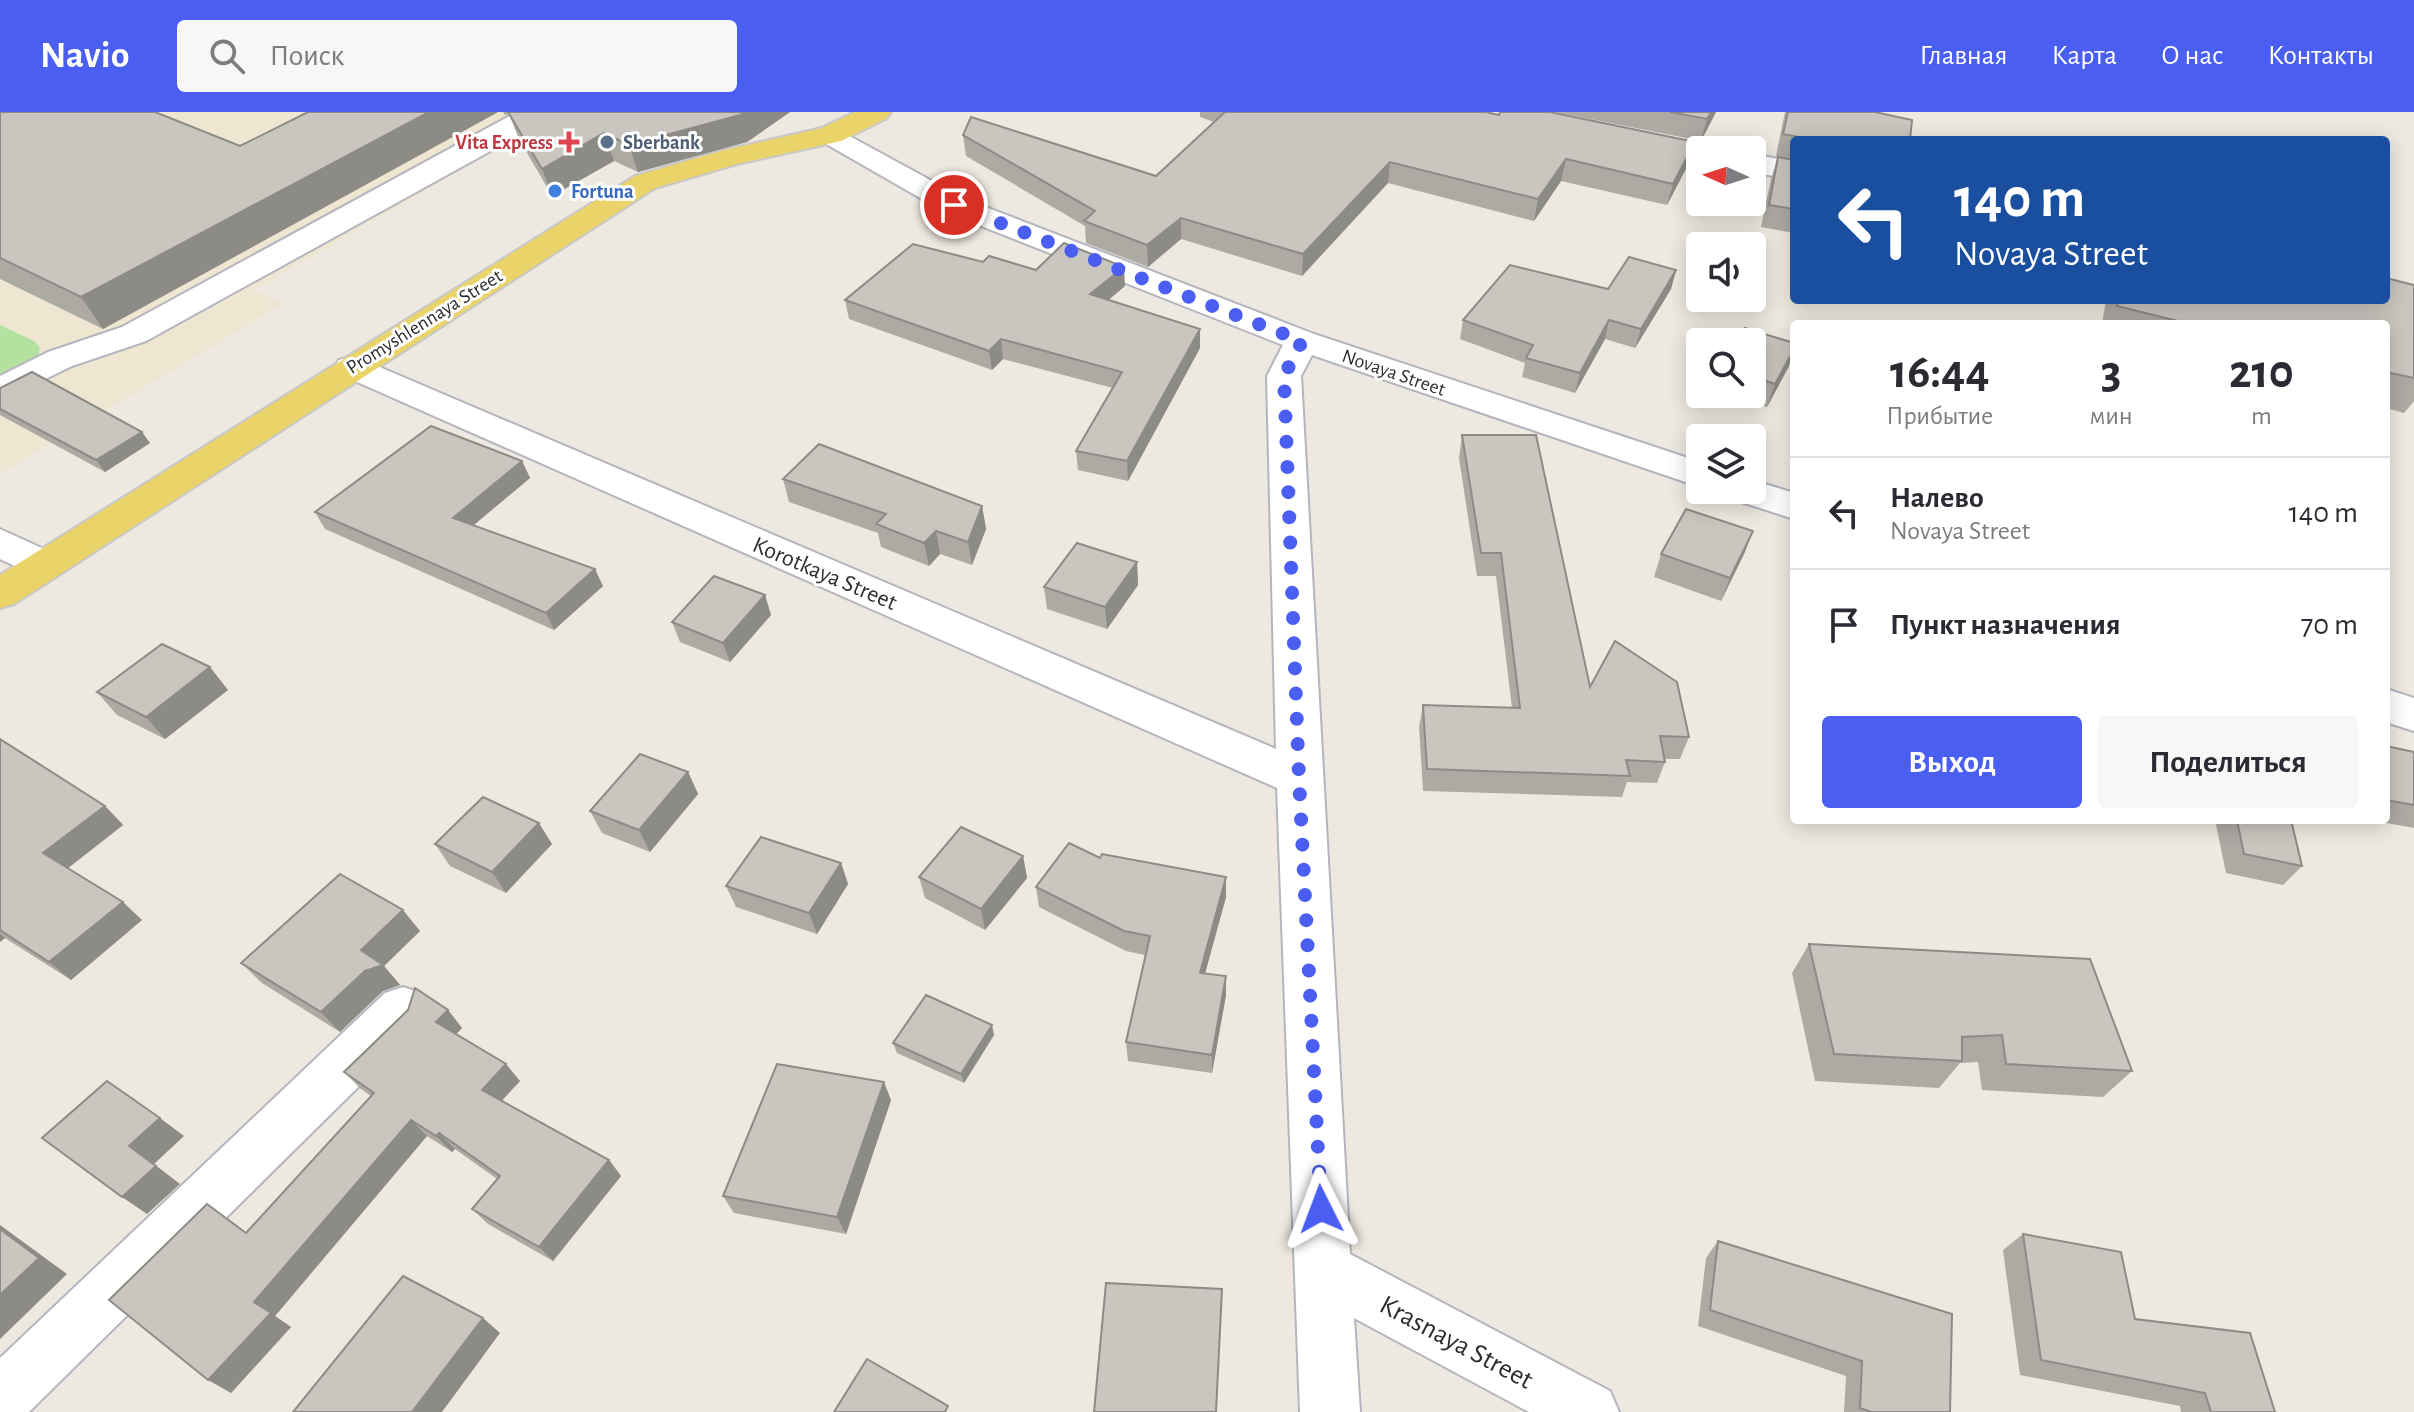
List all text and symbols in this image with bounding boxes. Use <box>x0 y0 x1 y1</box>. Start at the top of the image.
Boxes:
search box <box>177 20 737 92</box>
icon: search <box>205 34 249 78</box>
text: Navio <box>40 37 129 75</box>
text: Поиск <box>269 41 344 71</box>
text: Главная <box>1919 42 2007 70</box>
text: Карта <box>2051 42 2117 70</box>
text: О нас <box>2161 42 2224 70</box>
text: Контакты <box>2268 42 2374 70</box>
place label: Vita Express <box>455 133 553 153</box>
marker: Vita Express <box>560 133 578 151</box>
marker: Sberbank <box>598 133 616 151</box>
place label: Sberbank <box>623 133 700 153</box>
north arrow <box>1686 136 1766 216</box>
map controls <box>1686 136 1766 504</box>
icon: left <box>1822 168 1926 272</box>
pin <box>920 171 988 239</box>
text: 140 m <box>1954 171 2085 227</box>
marker: Fortuna <box>546 182 564 200</box>
place label: Fortuna <box>571 182 634 202</box>
icon: arrive <box>932 183 976 227</box>
button: sound <box>1686 232 1766 312</box>
text: Novaya Street <box>1954 236 2148 272</box>
street label: Promyshlennaya Street <box>343 265 506 378</box>
button: search <box>1686 328 1766 408</box>
street label: Novaya Street <box>1339 346 1448 400</box>
text: 16:44 <box>1890 349 1990 397</box>
text: 3 <box>2101 349 2121 397</box>
text: 210 <box>2229 349 2294 397</box>
text: Прибытие <box>1886 403 1993 429</box>
text: мин <box>2090 403 2133 429</box>
text: m <box>2251 403 2272 429</box>
button: layers <box>1686 424 1766 504</box>
text: Налево <box>1890 483 1984 513</box>
icon: left <box>1822 491 1866 535</box>
text: 140 m <box>2288 498 2358 528</box>
text: Novaya Street <box>1890 518 2030 544</box>
street label: Korotkaya Street <box>749 533 900 615</box>
icon: arrive <box>1822 603 1866 647</box>
text: Пункт назначения <box>1890 610 2121 640</box>
text: 70 m <box>2301 610 2358 640</box>
button: Выход <box>1822 716 2082 808</box>
button: Поделиться <box>2098 716 2358 808</box>
position arrow <box>1279 1167 1363 1251</box>
street label: Krasnaya Street <box>1375 1291 1537 1395</box>

